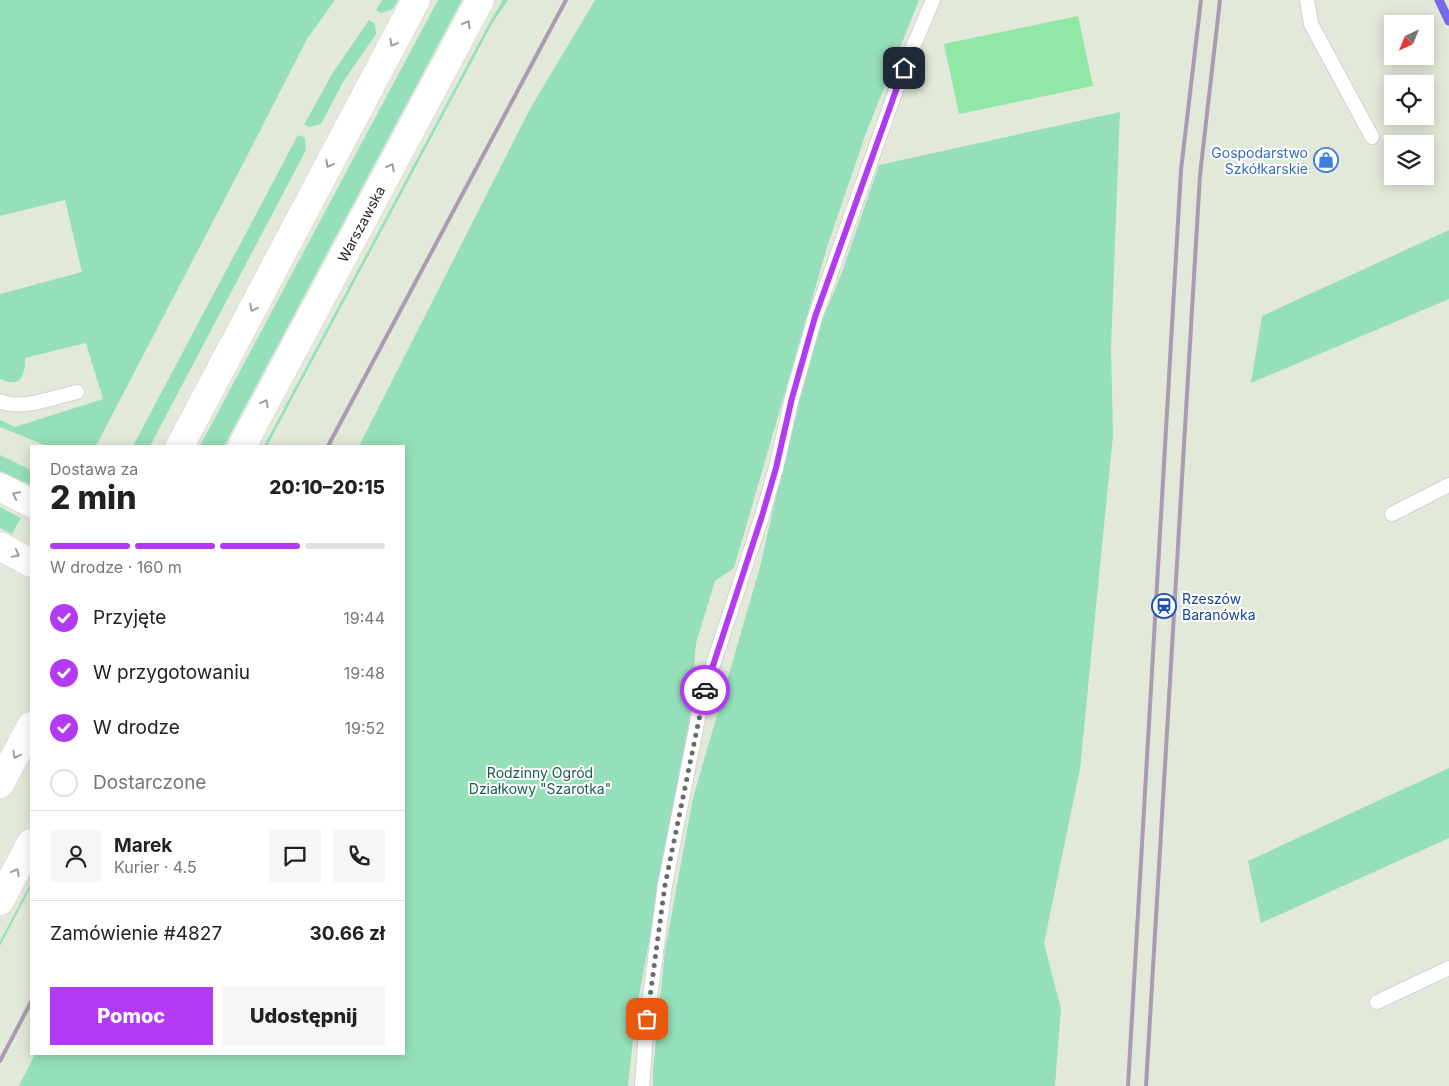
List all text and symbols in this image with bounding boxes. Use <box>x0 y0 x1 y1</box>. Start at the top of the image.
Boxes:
north arrow <box>1384 15 1434 65</box>
map controls <box>1384 15 1434 185</box>
one-way arrow <box>461 20 471 29</box>
one-way arrow <box>390 38 400 47</box>
pin <box>883 47 925 89</box>
icon: home <box>890 54 918 82</box>
button: locate <box>1384 75 1434 125</box>
button: layers <box>1384 135 1434 185</box>
place label: Gospodarstwo Szkółkarskie <box>1211 144 1308 177</box>
shop icon: Gospodarstwo Szkółkarskie <box>1313 147 1339 173</box>
one-way arrow <box>325 159 335 168</box>
one-way arrow <box>385 163 395 172</box>
street label: Warszawska <box>333 183 388 265</box>
one-way arrow <box>249 302 259 311</box>
one-way arrow <box>259 399 269 408</box>
text: Dostawa za <box>50 459 138 479</box>
text: 20:10–20:15 <box>269 476 385 499</box>
text: 2 min <box>50 478 136 517</box>
one-way arrow <box>12 491 21 501</box>
one-way arrow <box>10 548 19 558</box>
text: W drodze · 160 m <box>50 557 182 577</box>
place label: Rzeszów Baranówka <box>1182 590 1256 623</box>
station icon: Rzeszów Baranówka <box>1151 593 1177 619</box>
icon: check <box>50 604 78 632</box>
text: Przyjęte <box>93 606 166 629</box>
text: 19:44 <box>343 608 385 628</box>
icon: check <box>50 659 78 687</box>
text: W przygotowaniu <box>93 661 250 684</box>
text: 19:48 <box>344 663 385 683</box>
courier <box>680 665 730 715</box>
icon: car <box>691 676 719 704</box>
icon: check <box>50 714 78 742</box>
text: W drodze <box>93 716 180 739</box>
text: 19:52 <box>344 718 385 738</box>
one-way arrow <box>12 750 22 759</box>
park label: Rodzinny Ogród Działkowy "Szarotka" <box>469 764 611 797</box>
text: Dostarczone <box>93 771 206 794</box>
button: person <box>50 830 102 882</box>
button: chat <box>269 830 321 882</box>
button: phone <box>333 830 385 882</box>
text: Marek <box>114 834 172 857</box>
text: Kurier · 4.5 <box>114 857 197 877</box>
one-way arrow <box>10 868 20 877</box>
text: Zamówienie #4827 <box>50 922 222 945</box>
text: 30.66 zł <box>309 922 385 945</box>
button: Pomoc <box>50 987 213 1045</box>
button: Udostępnij <box>223 987 385 1045</box>
pin <box>626 998 668 1040</box>
icon: bag <box>633 1005 661 1033</box>

